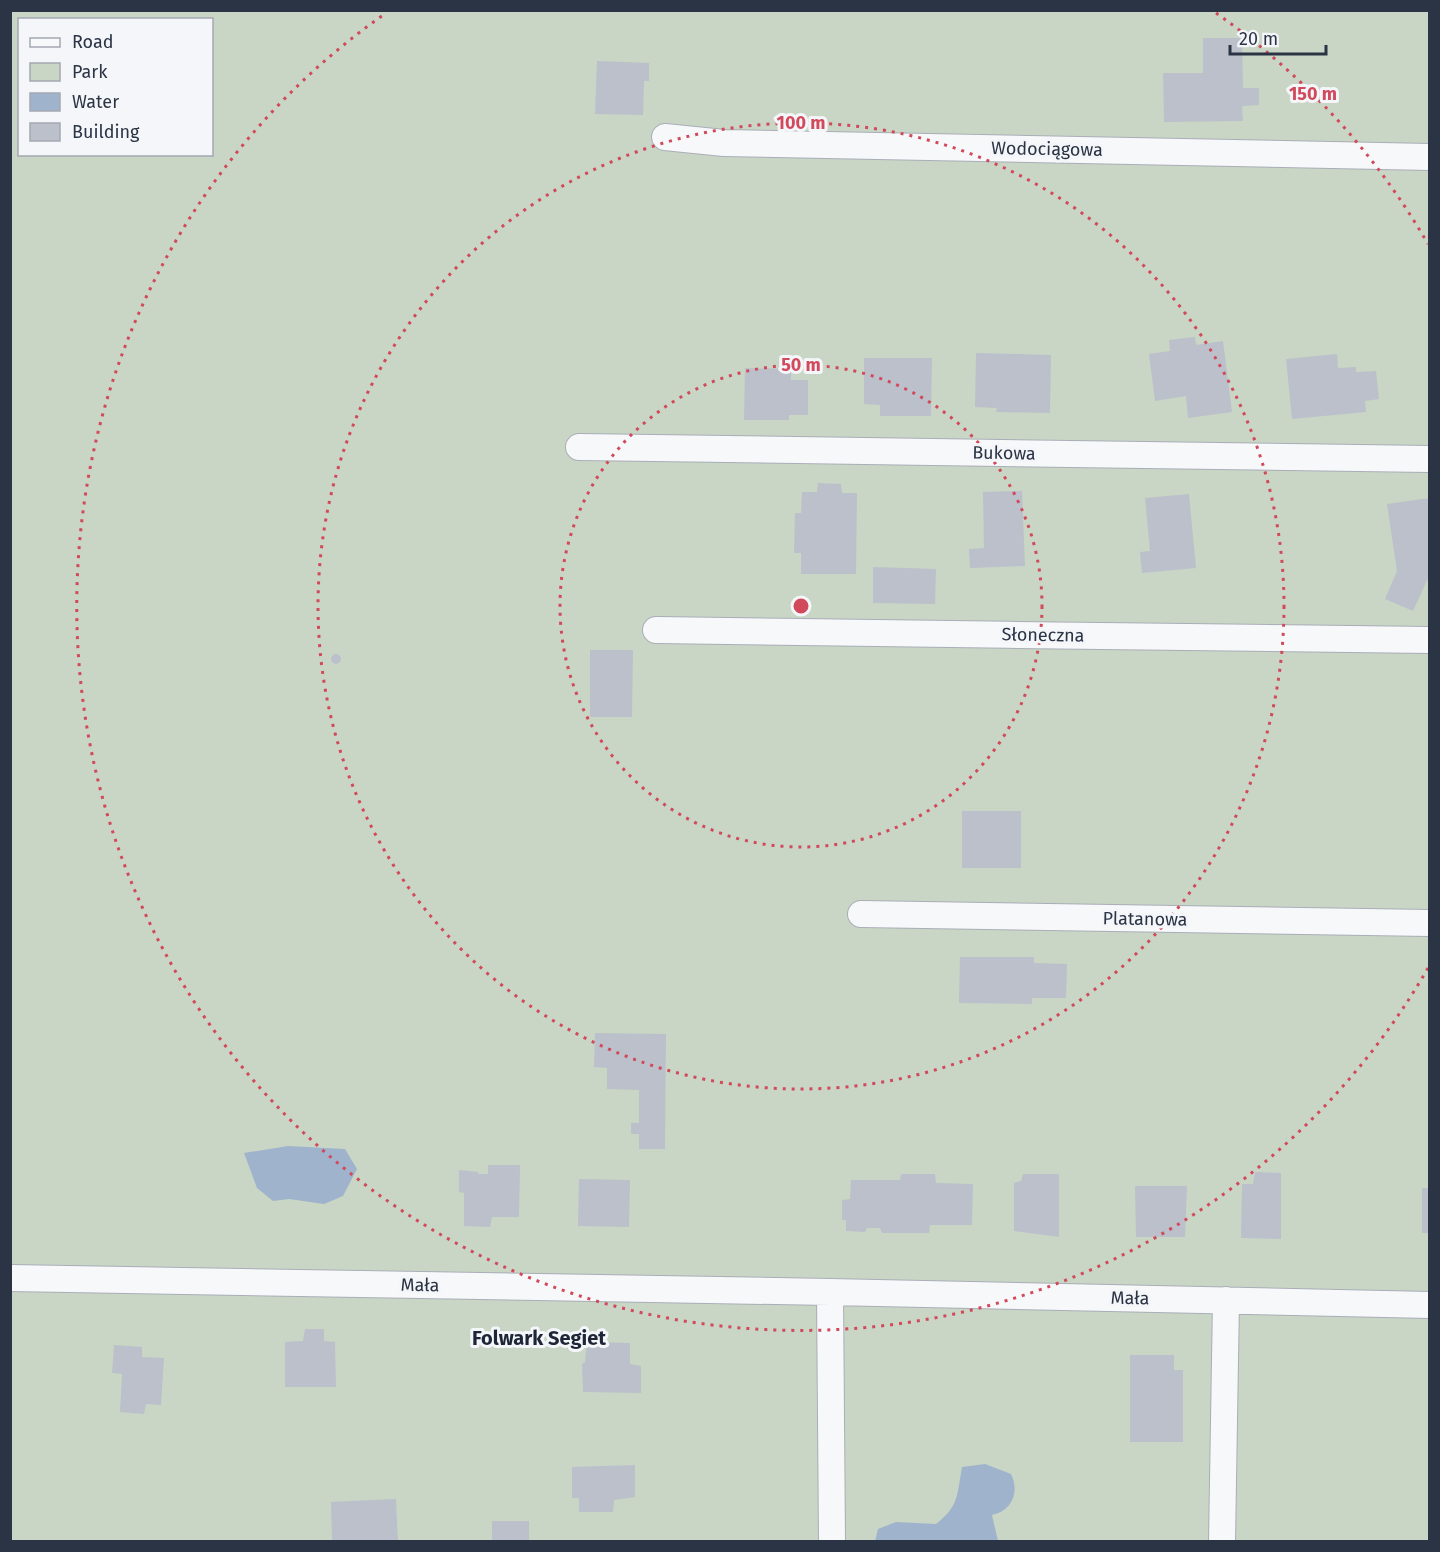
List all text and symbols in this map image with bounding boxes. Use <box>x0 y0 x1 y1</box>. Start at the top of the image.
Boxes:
legend <box>18 18 213 156</box>
scale bar <box>1230 18 1326 56</box>
text: 20 m <box>1239 28 1278 50</box>
text: Road <box>72 31 114 53</box>
text: Park <box>72 61 108 83</box>
text: 150 m <box>1289 83 1337 105</box>
text: Water <box>72 91 119 113</box>
text: 100 m <box>777 112 825 134</box>
text: Building <box>72 121 140 143</box>
street label: Wodociągowa <box>991 137 1103 161</box>
text: 50 m <box>781 354 821 376</box>
street label: Bukowa <box>972 441 1036 465</box>
centre of rings <box>791 596 811 616</box>
street label: Słoneczna <box>1001 623 1085 647</box>
street label: Platanowa <box>1102 907 1188 931</box>
street label: Mała <box>400 1274 440 1296</box>
street label: Mała <box>1110 1287 1150 1309</box>
district label: Folwark Segiet <box>472 1326 606 1350</box>

